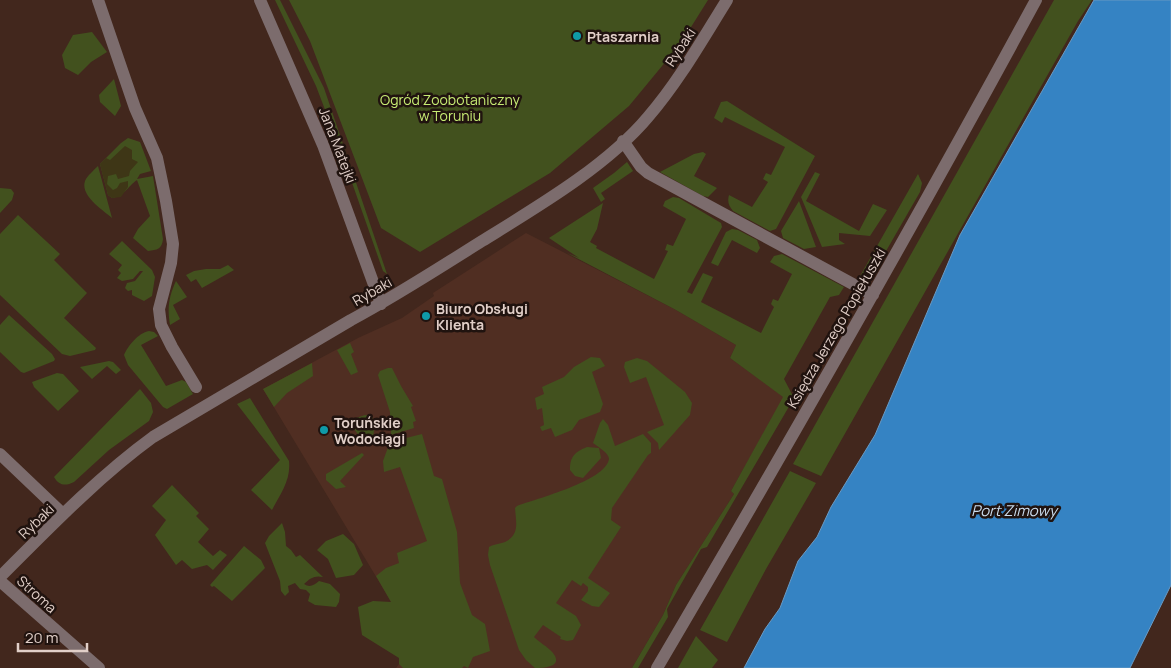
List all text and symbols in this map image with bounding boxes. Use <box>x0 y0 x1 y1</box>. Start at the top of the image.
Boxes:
street label: Rybaki <box>660 24 700 70</box>
place label: Ptaszarnia <box>587 27 659 46</box>
marker: Ptaszarnia <box>571 30 583 42</box>
park label: Ogród Zoobotaniczny w Toruniu <box>380 90 521 125</box>
street label: Jana Matejki <box>315 104 361 186</box>
street label: Księdza Jerzego Popiełuszki <box>782 245 890 411</box>
street label: Rybaki <box>349 272 395 310</box>
place label: Biuro Obsługi Klienta <box>436 299 528 334</box>
marker: Biuro Obsługi Klienta <box>420 310 432 322</box>
place label: Toruńskie Wodociągi <box>334 413 405 448</box>
marker: Toruńskie Wodociągi <box>318 424 330 436</box>
street label: Rybaki <box>14 499 58 543</box>
water label: Port Zimowy <box>971 500 1059 521</box>
street label: Stroma <box>13 571 61 617</box>
scale bar <box>18 620 86 652</box>
text: 20 m <box>25 627 58 648</box>

